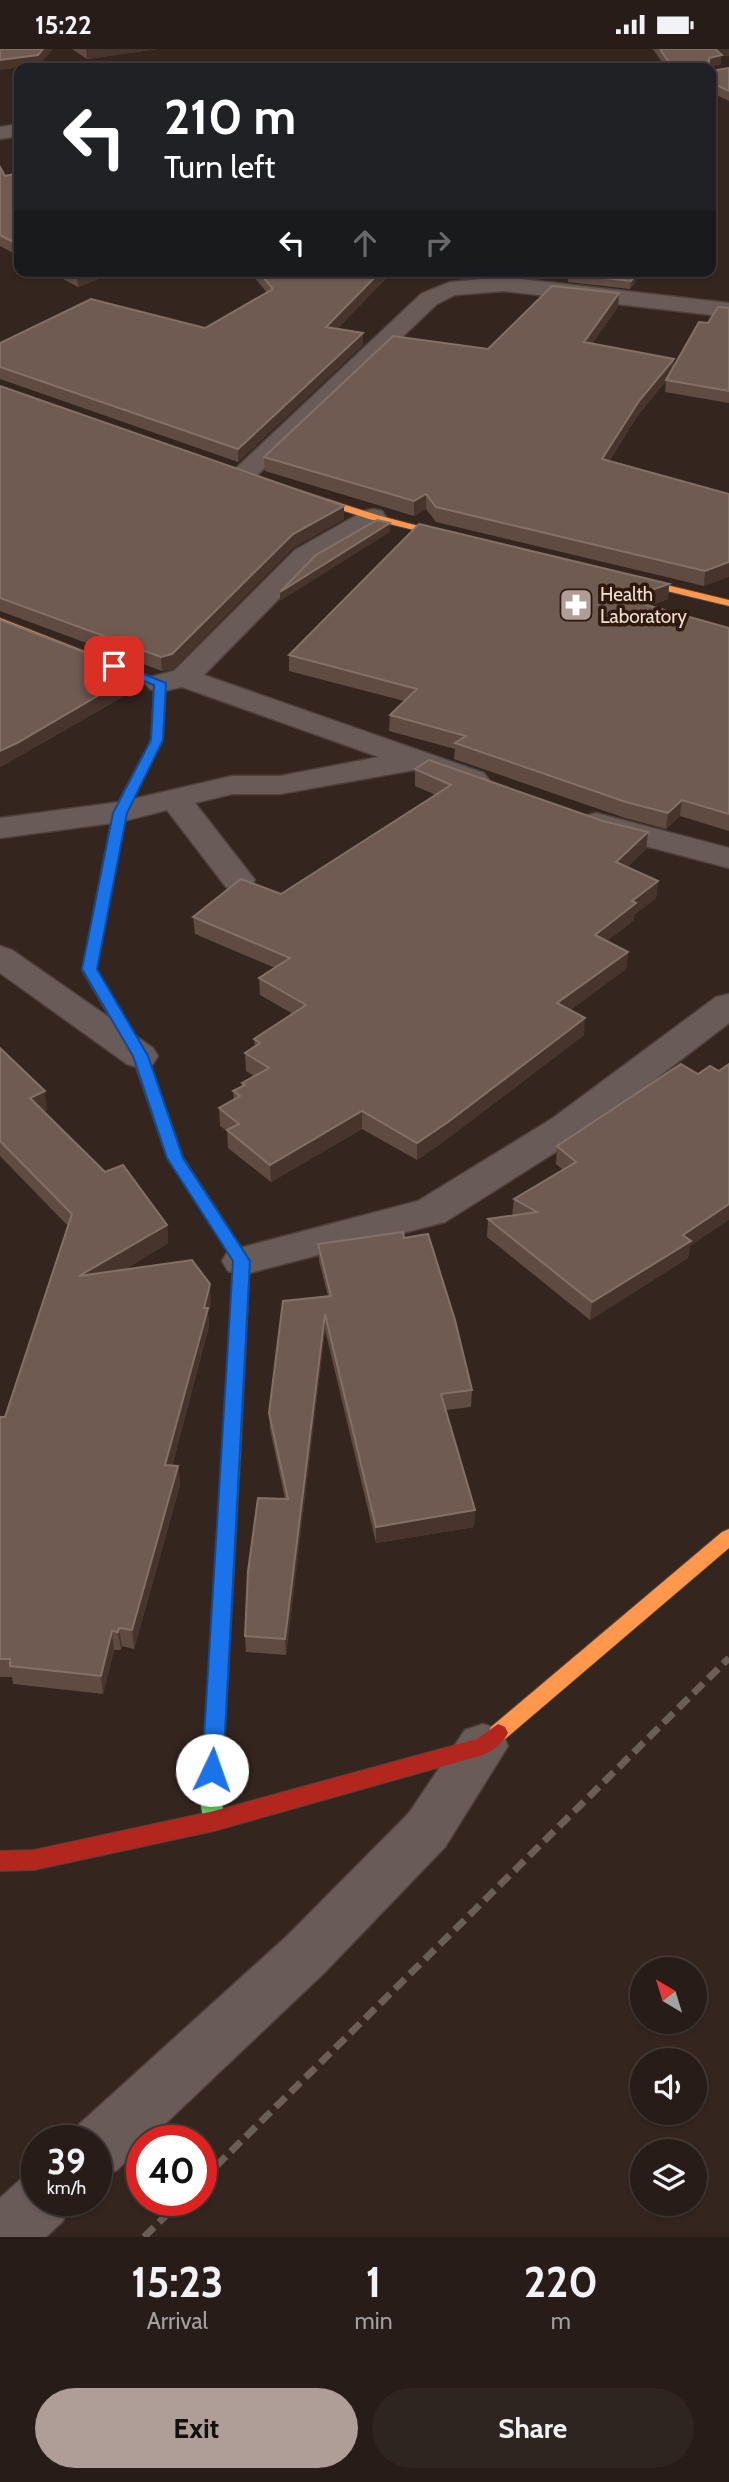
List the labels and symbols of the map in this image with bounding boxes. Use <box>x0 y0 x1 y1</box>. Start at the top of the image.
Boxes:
place label: Health Laboratory <box>600 583 687 628</box>
pharmacy icon: Health Laboratory <box>557 586 595 624</box>
pin <box>84 636 144 696</box>
position arrow <box>175 1733 249 1807</box>
north arrow <box>630 1957 707 2033</box>
speed limit sign: 40 <box>126 2125 217 2216</box>

